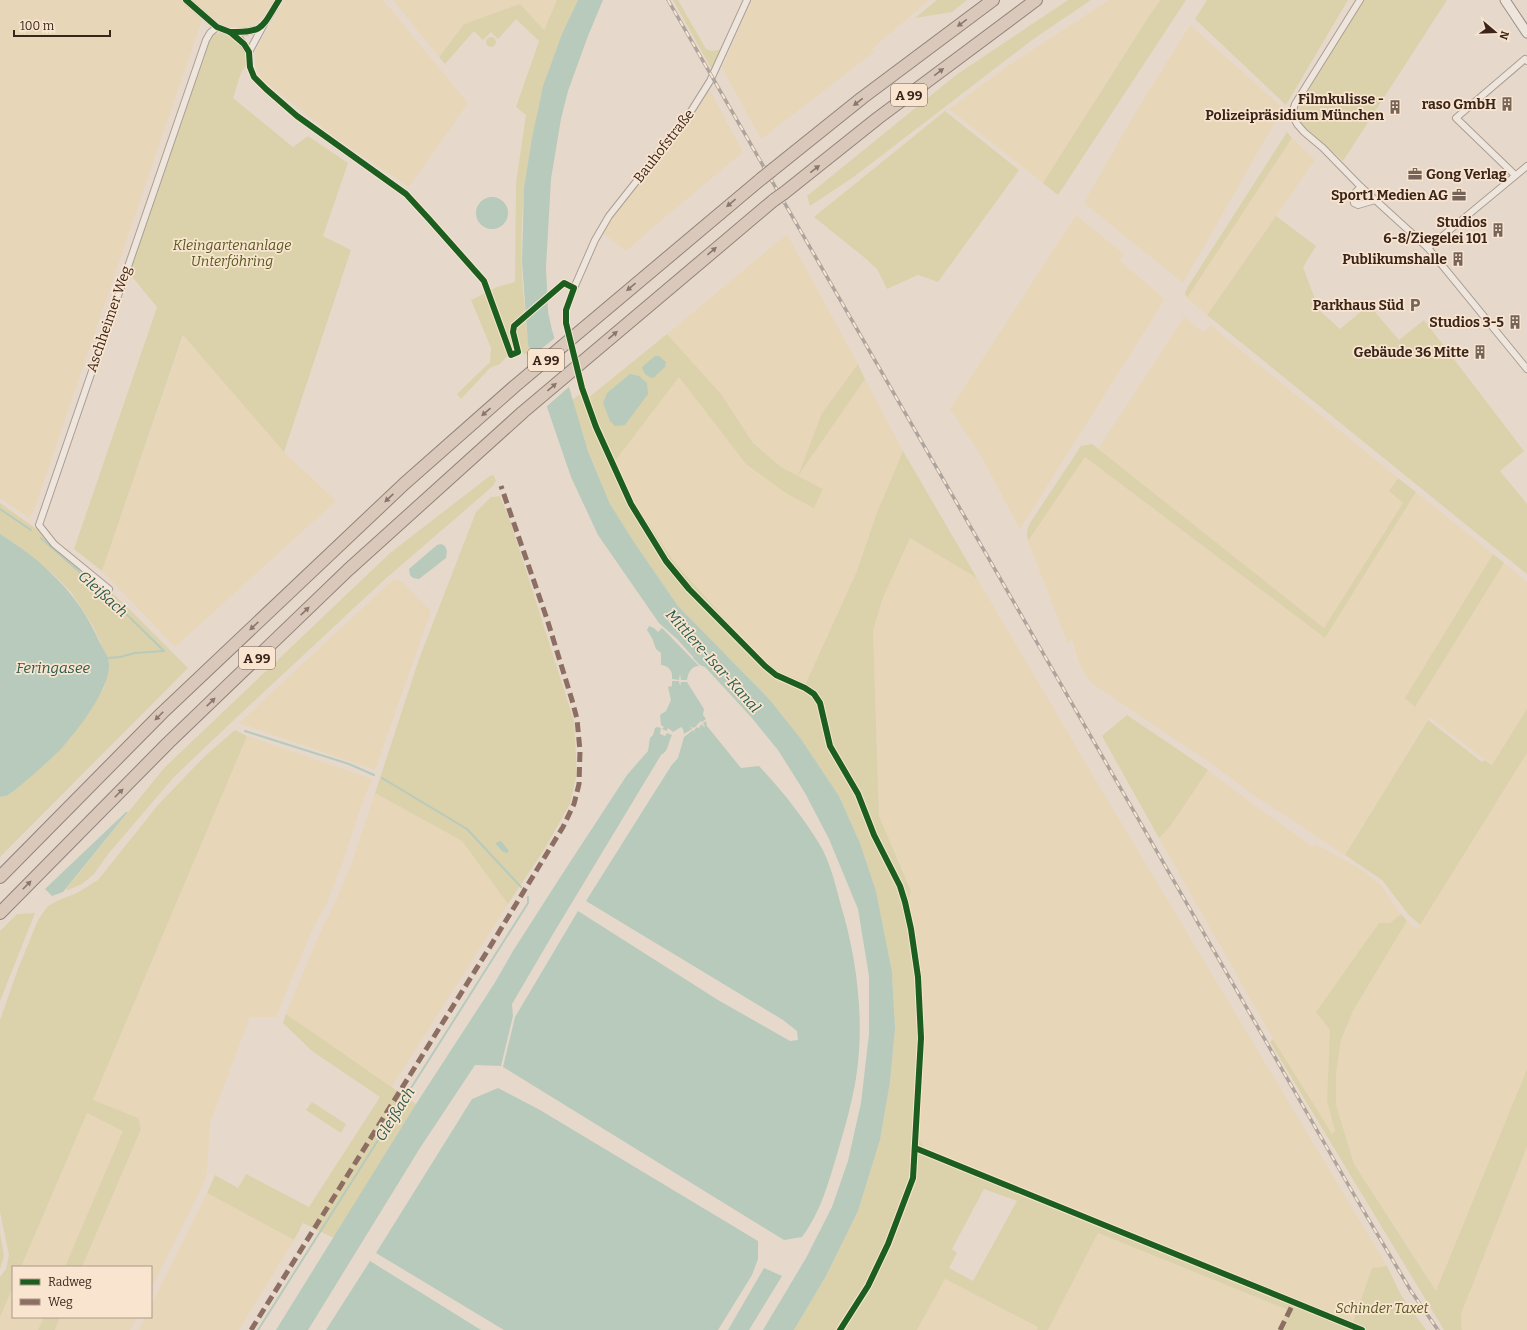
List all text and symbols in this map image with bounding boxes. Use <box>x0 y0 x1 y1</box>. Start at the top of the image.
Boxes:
scale bar <box>14 12 110 38</box>
north arrow <box>1475 12 1515 52</box>
text: 100 m <box>20 19 55 33</box>
one-way arrow <box>956 19 967 27</box>
text: N <box>1496 29 1512 42</box>
one-way arrow <box>934 67 945 76</box>
road number: A 99 <box>891 84 927 106</box>
place label: Filmkulisse - Polizeipräsidium München <box>1205 91 1384 124</box>
place label: raso GmbH <box>1422 96 1496 113</box>
building icon: raso GmbH <box>1499 96 1515 112</box>
one-way arrow <box>853 97 864 106</box>
building icon: Filmkulisse - Polizeipräsidium München <box>1387 99 1403 115</box>
street label: Bauhofstraße <box>630 106 698 186</box>
one-way arrow <box>809 164 820 173</box>
office icon: Gong Verlag <box>1407 166 1423 182</box>
place label: Gong Verlag <box>1426 166 1507 183</box>
place label: Sport1 Medien AG <box>1331 187 1448 204</box>
office icon: Sport1 Medien AG <box>1451 187 1467 203</box>
one-way arrow <box>725 199 736 208</box>
place label: Studios 6-8/Ziegelei 101 <box>1383 214 1487 247</box>
building icon: Studios 6-8/Ziegelei 101 <box>1490 222 1506 238</box>
park label: Kleingartenanlage Unterföhring <box>173 237 291 270</box>
one-way arrow <box>707 247 718 256</box>
place label: Publikumshalle <box>1342 251 1447 268</box>
building icon: Publikumshalle <box>1450 251 1466 267</box>
street label: Aschheimer Weg <box>83 263 135 374</box>
one-way arrow <box>626 283 637 292</box>
place label: Parkhaus Süd <box>1313 297 1405 314</box>
parking icon: Parkhaus Süd <box>1407 297 1423 313</box>
place label: Studios 3-5 <box>1429 314 1504 331</box>
building icon: Studios 3-5 <box>1507 314 1523 330</box>
one-way arrow <box>608 331 618 340</box>
place label: Gebäude 36 Mitte <box>1354 344 1469 361</box>
building icon: Gebäude 36 Mitte <box>1472 344 1488 360</box>
road number: A 99 <box>528 349 564 371</box>
one-way arrow <box>547 382 558 391</box>
one-way arrow <box>481 407 491 417</box>
one-way arrow <box>384 494 394 503</box>
water label: Gleißach <box>75 567 131 621</box>
water label: Mittlere-Isar-Kanal <box>662 606 764 716</box>
one-way arrow <box>300 607 310 616</box>
one-way arrow <box>249 621 259 631</box>
road number: A 99 <box>239 647 275 669</box>
water label: Feringasee <box>16 659 91 677</box>
one-way arrow <box>206 697 216 706</box>
one-way arrow <box>154 711 164 721</box>
one-way arrow <box>114 788 123 798</box>
one-way arrow <box>22 880 32 890</box>
water label: Gleißach <box>371 1084 419 1144</box>
legend <box>12 1266 152 1318</box>
text: Radweg <box>48 1275 92 1289</box>
text: Weg <box>48 1295 73 1309</box>
park label: Schinder Taxet <box>1335 1300 1430 1317</box>

